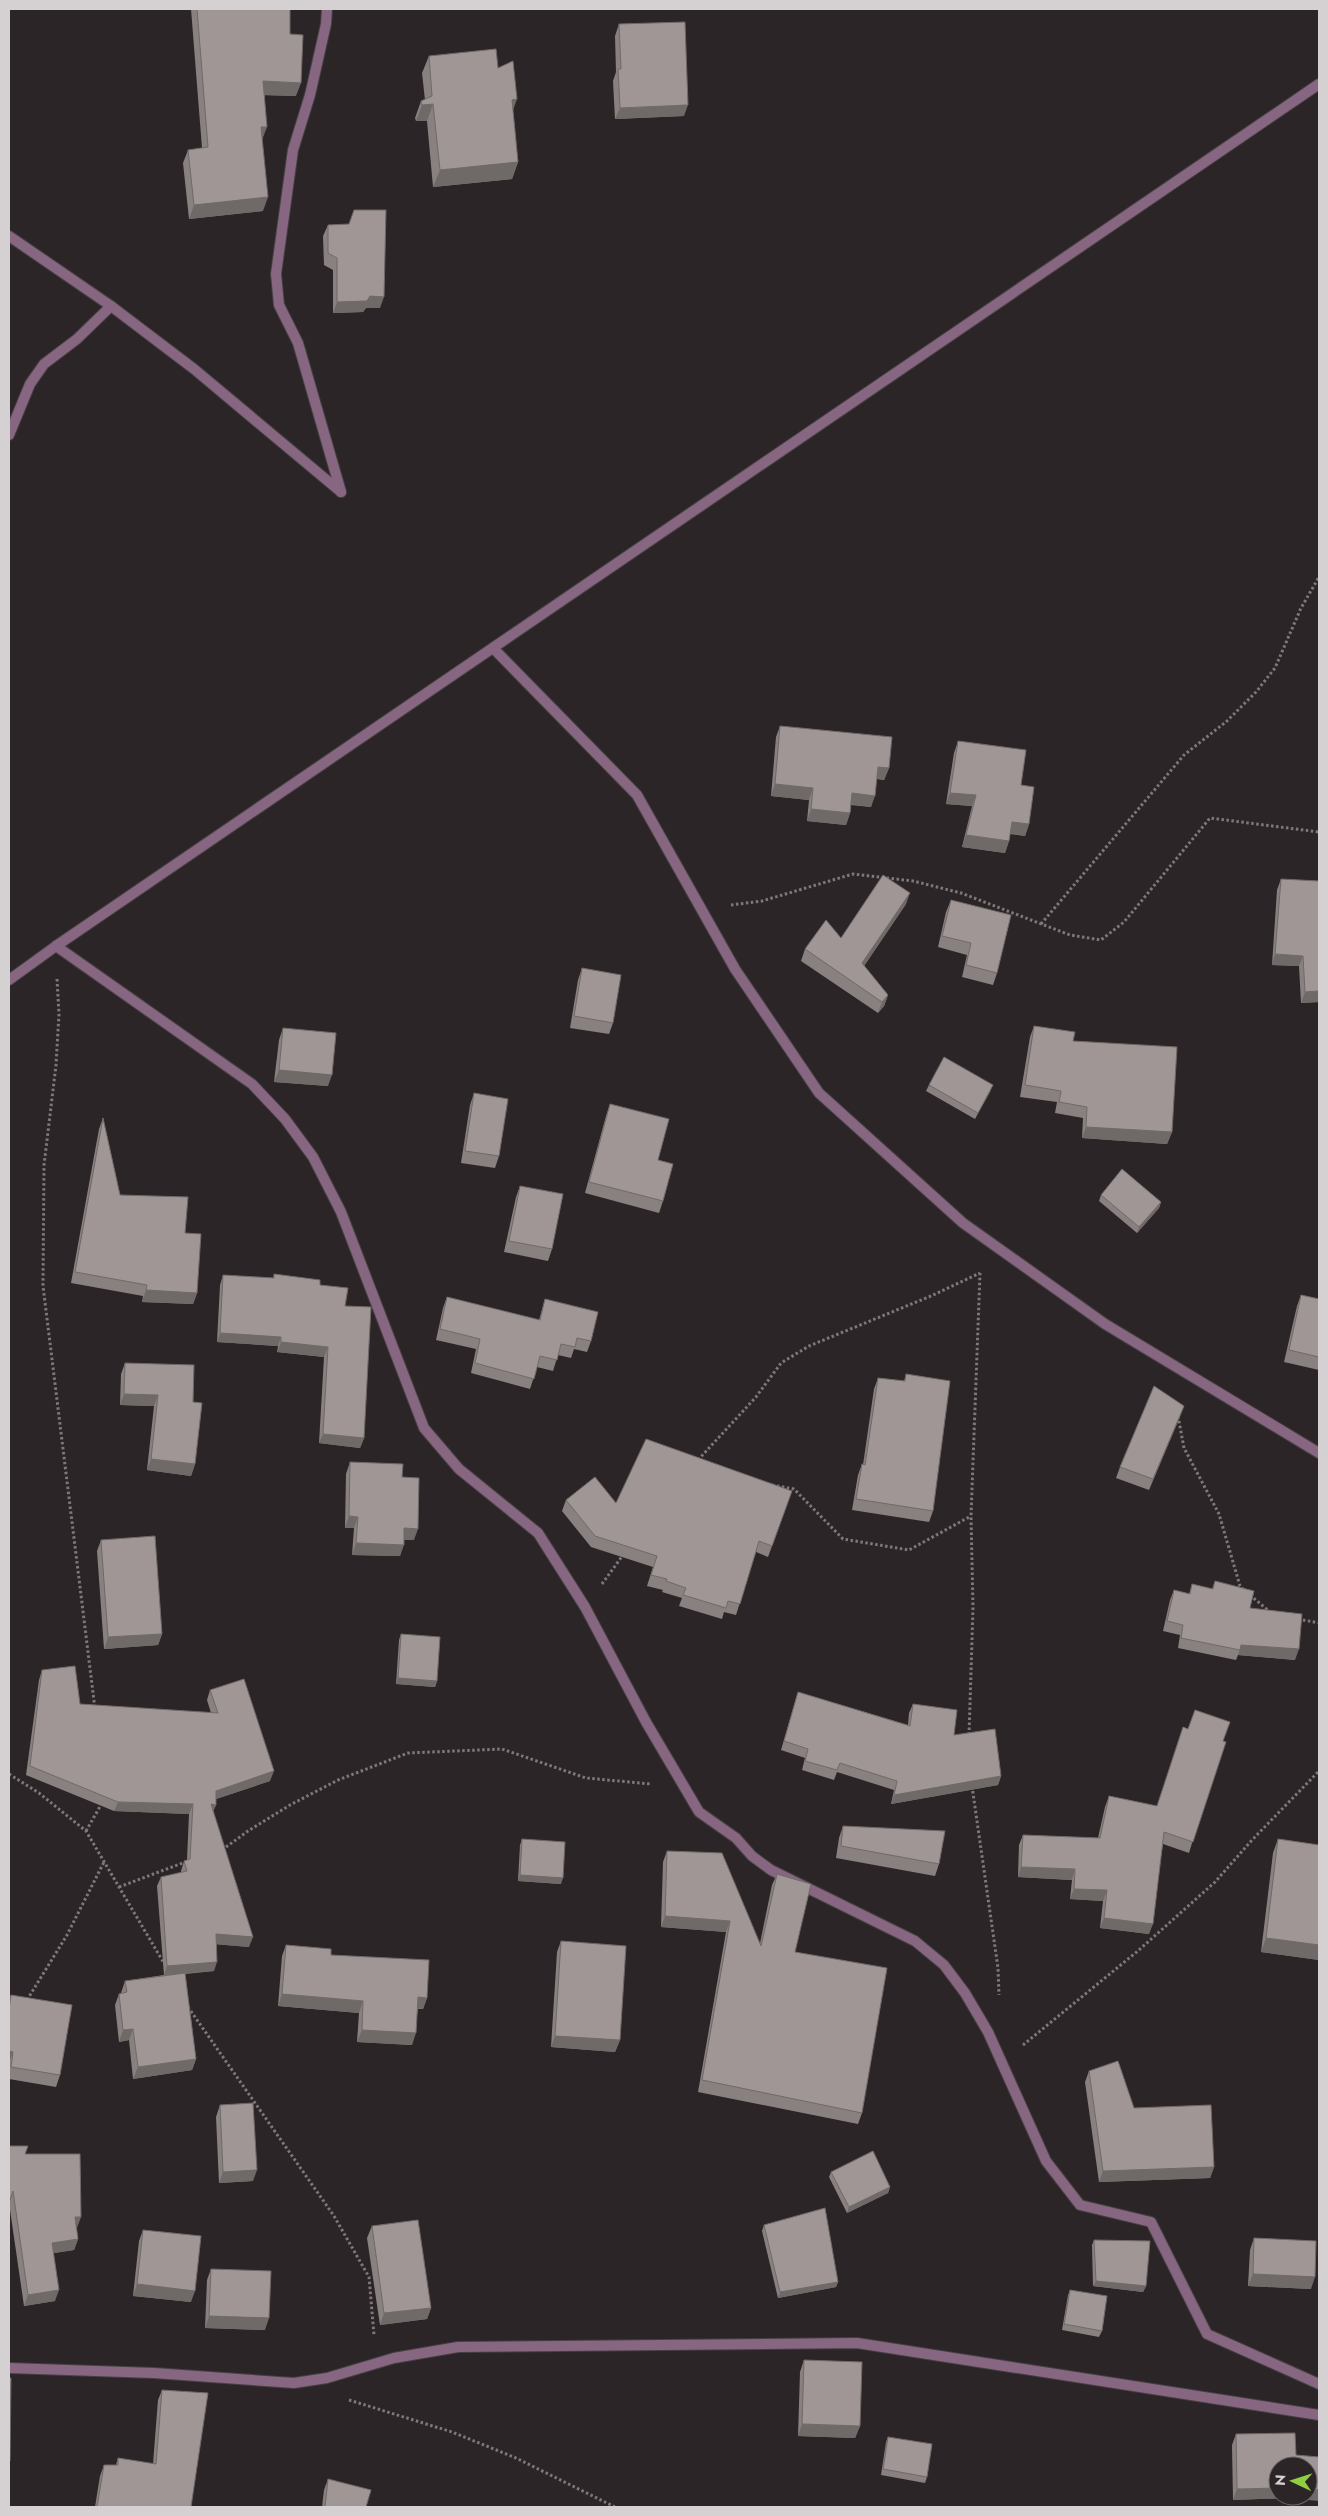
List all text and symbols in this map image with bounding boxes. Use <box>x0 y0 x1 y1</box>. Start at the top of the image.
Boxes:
north arrow <box>1268 2456 1318 2506</box>
text: N <box>1270 2474 1290 2486</box>

